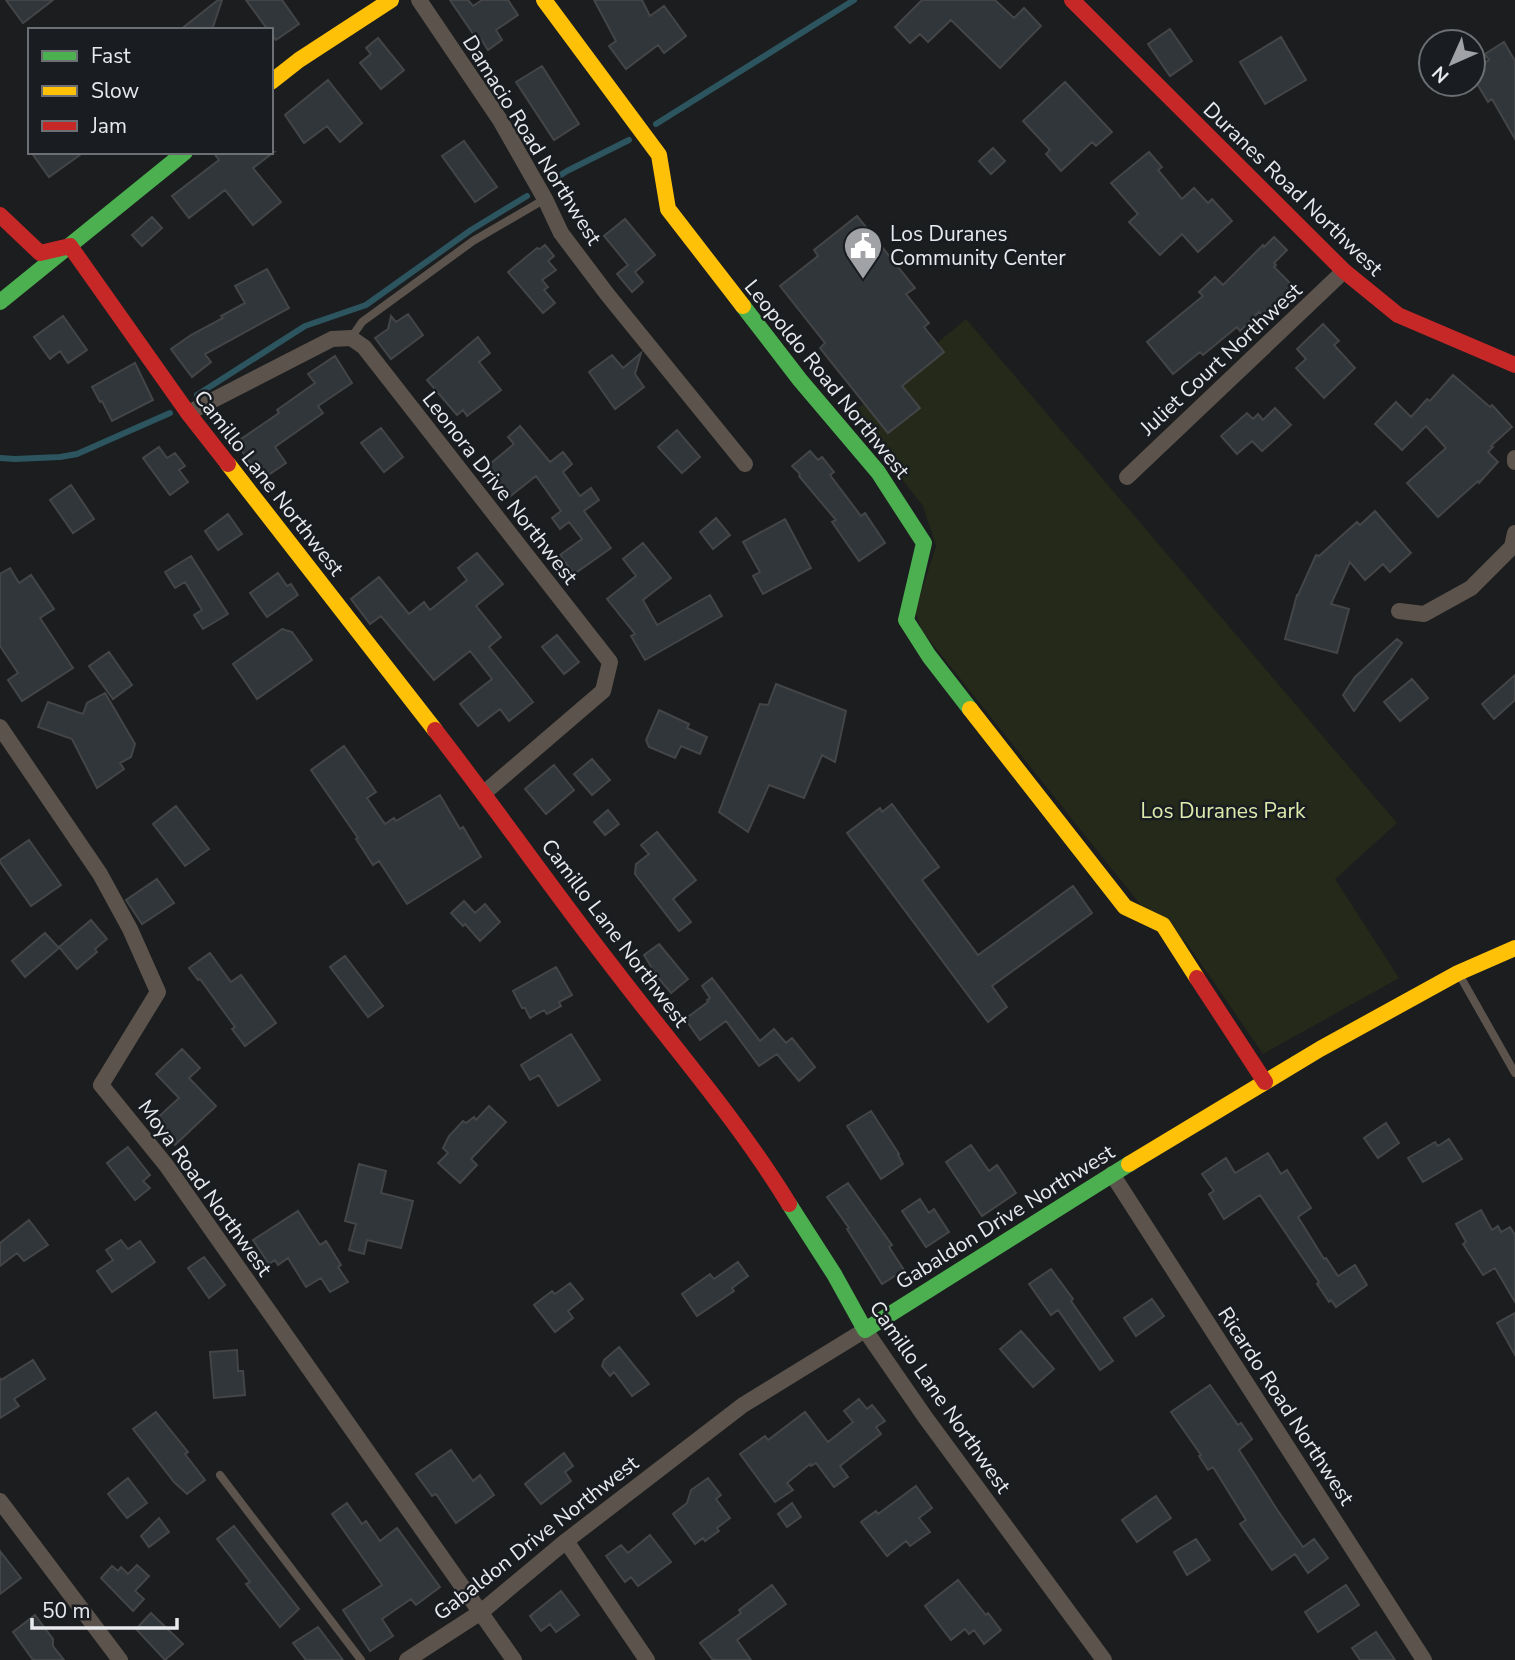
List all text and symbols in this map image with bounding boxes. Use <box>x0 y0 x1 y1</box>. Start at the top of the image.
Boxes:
legend <box>28 28 273 154</box>
north arrow <box>1417 28 1487 98</box>
street label: Damacio Road Northwest <box>456 30 608 251</box>
text: Fast <box>91 42 131 70</box>
text: N <box>1426 60 1455 89</box>
text: Slow <box>91 77 140 105</box>
street label: Duranes Road Northwest <box>1197 96 1389 283</box>
text: Jam <box>90 112 127 140</box>
place label: Los Duranes Community Center <box>890 220 1066 272</box>
public building icon: Los Duranes Community Center <box>842 225 884 280</box>
street label: Leopoldo Road Northwest <box>738 274 916 485</box>
street label: Juliet Court Northwest <box>1133 276 1308 442</box>
street label: Camillo Lane Northwest <box>188 384 351 582</box>
street label: Leonora Drive Northwest <box>416 386 585 591</box>
park label: Los Duranes Park <box>1141 797 1306 825</box>
street label: Camillo Lane Northwest <box>535 833 695 1033</box>
street label: Moya Road Northwest <box>132 1094 279 1282</box>
street label: Gabaldon Drive Northwest <box>890 1138 1120 1296</box>
street label: Camillo Lane Northwest <box>863 1295 1017 1499</box>
street label: Ricardo Road Northwest <box>1211 1301 1361 1511</box>
street label: Gabaldon Drive Northwest <box>428 1449 645 1627</box>
scale bar <box>32 1586 177 1630</box>
text: 50 m <box>42 1597 91 1625</box>

